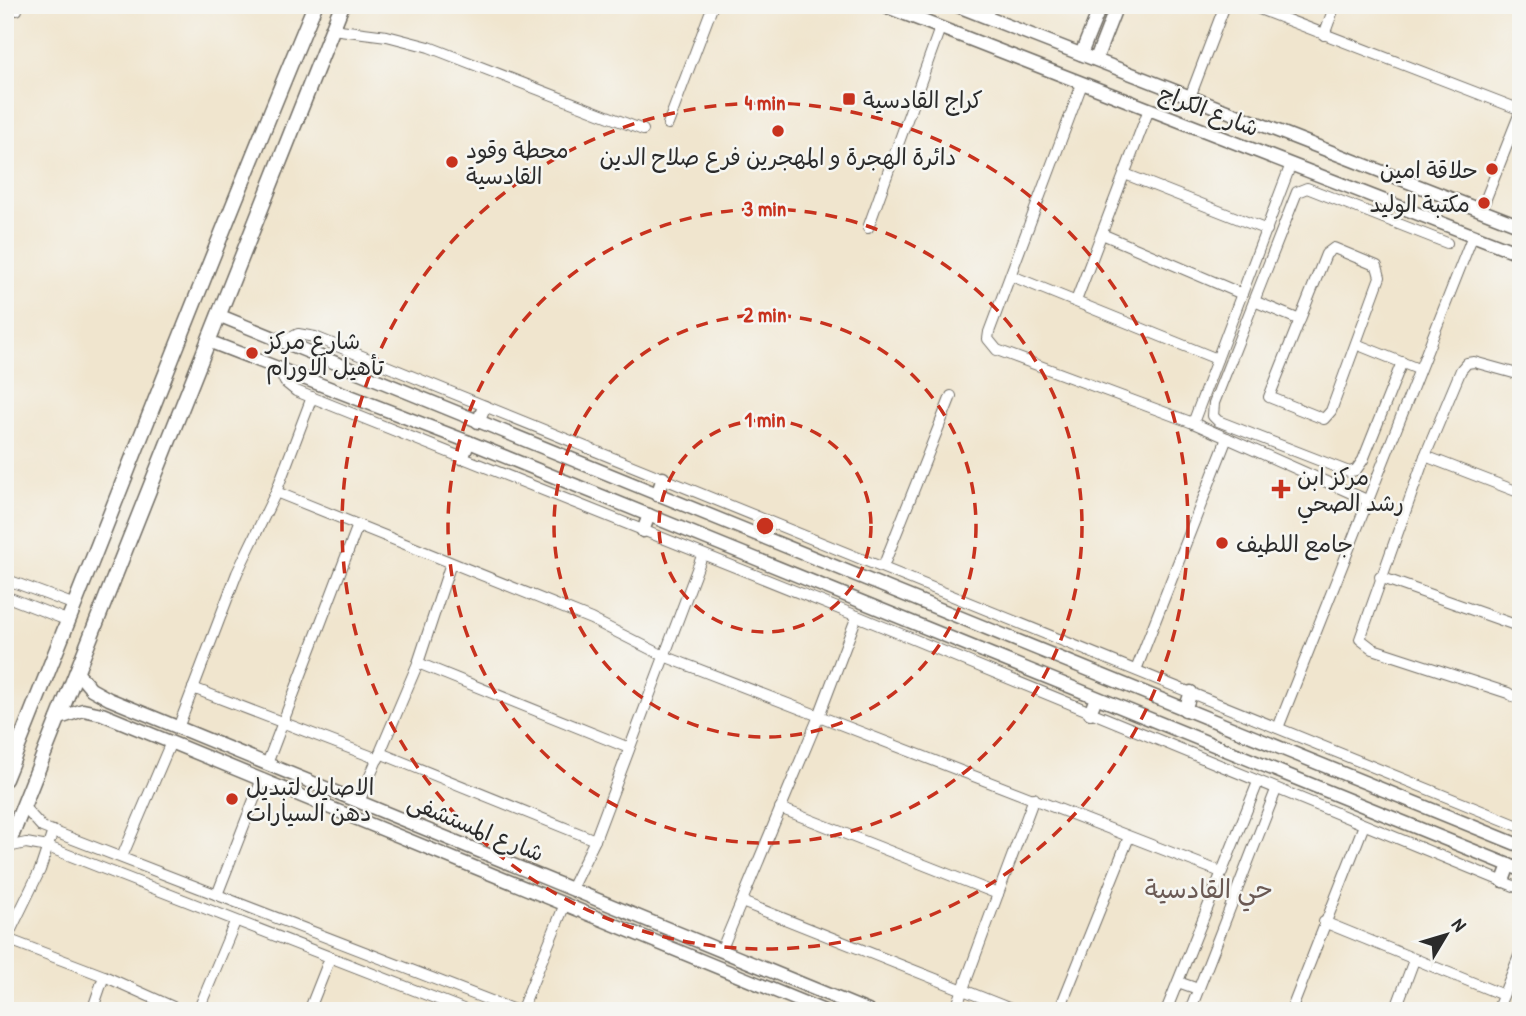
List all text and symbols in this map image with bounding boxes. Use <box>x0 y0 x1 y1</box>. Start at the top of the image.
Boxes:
street label: شارع الكراج <box>1154 77 1263 144</box>
place label: كراج القادسية <box>863 84 983 116</box>
text: 4 min <box>744 88 786 117</box>
marker: كراج القادسية <box>841 91 857 107</box>
marker: دائرة الهجرة و المهجرين فرع صلاح الدين <box>770 123 786 139</box>
place label: محطة وقود القادسية <box>466 134 569 191</box>
place label: دائرة الهجرة و المهجرين فرع صلاح الدين <box>600 141 956 173</box>
marker: محطة وقود القادسية <box>444 154 460 170</box>
place label: حلاقة امين <box>1380 154 1478 185</box>
marker: حلاقة امين <box>1484 161 1500 177</box>
place label: مكتبة الوليد <box>1370 188 1470 219</box>
text: 3 min <box>744 194 786 223</box>
marker: مكتبة الوليد <box>1476 195 1492 211</box>
text: 2 min <box>743 300 787 329</box>
place label: شارع مركز تأهيل الاورام <box>264 325 384 385</box>
marker: شارع مركز تأهيل الاورام <box>244 345 260 361</box>
text: 1 min <box>745 405 785 434</box>
place label: مركز ابن رشد الصحي <box>1297 461 1404 524</box>
marker: مركز ابن رشد الصحي <box>1271 479 1291 499</box>
centre of rings <box>753 514 777 538</box>
place label: جامع اللطیف <box>1236 528 1353 561</box>
marker: جامع اللطیف <box>1214 535 1230 551</box>
place label: الاصايل لتبديل دهن السيارات <box>246 771 374 828</box>
street label: شارع المستشفى <box>403 786 549 869</box>
marker: الاصايل لتبديل دهن السيارات <box>224 791 240 807</box>
district label: حي القادسية <box>1145 871 1273 912</box>
north arrow <box>1410 900 1480 970</box>
text: N <box>1446 913 1473 937</box>

